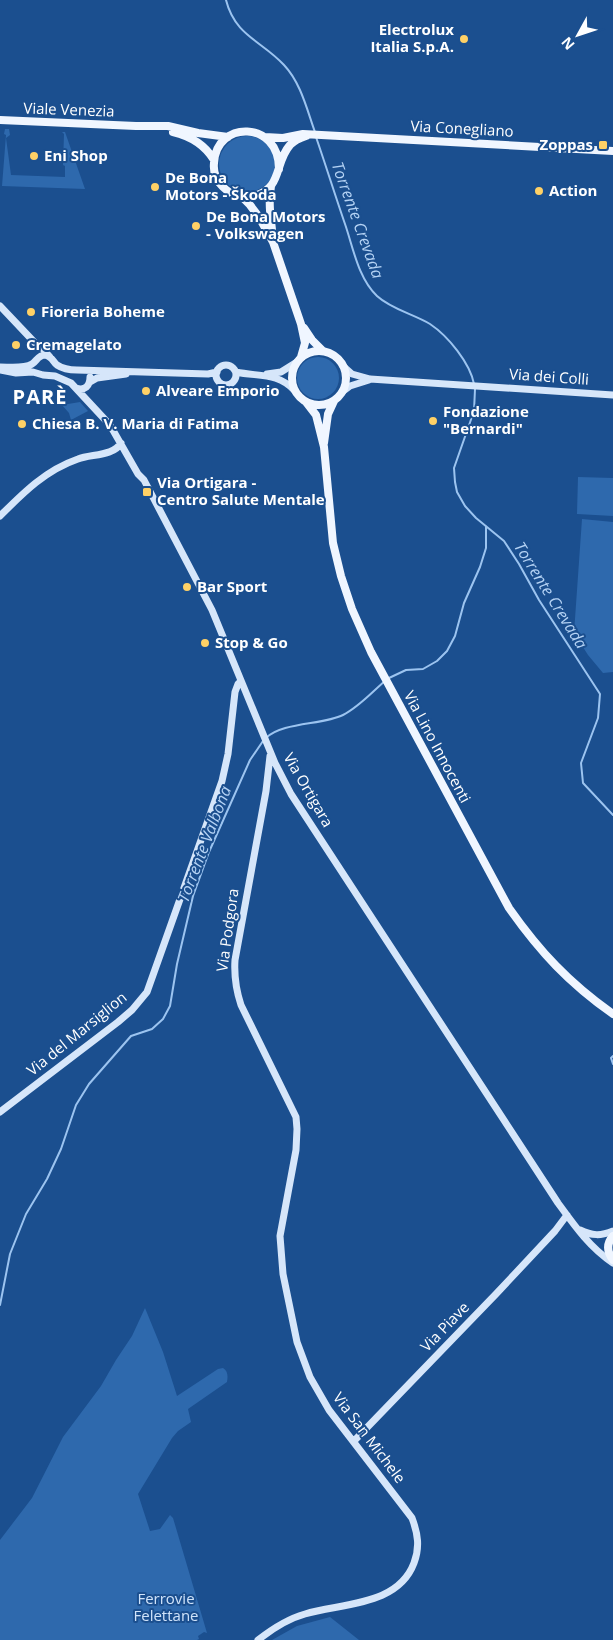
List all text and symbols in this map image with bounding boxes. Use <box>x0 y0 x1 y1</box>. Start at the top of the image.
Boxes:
north arrow <box>553 10 603 60</box>
place label: Electrolux Italia S.p.A. <box>370 19 454 56</box>
marker: Electrolux Italia S.p.A. <box>458 33 470 45</box>
text: N <box>557 33 579 54</box>
street label: Viale Venezia <box>23 97 115 121</box>
street label: Via Conegliano <box>410 115 514 141</box>
place label: Zoppas <box>540 134 593 154</box>
marker: Zoppas <box>597 139 609 151</box>
place label: Eni Shop <box>44 145 108 165</box>
marker: Eni Shop <box>28 150 40 162</box>
water label: Torrente Crevada <box>327 159 389 281</box>
place label: De Bona Motors - Škoda <box>165 167 277 204</box>
place label: Action <box>549 180 597 200</box>
marker: De Bona Motors - Škoda <box>149 181 161 193</box>
marker: Action <box>533 185 545 197</box>
place label: De Bona Motors - Volkswagen <box>206 206 326 243</box>
marker: De Bona Motors - Volkswagen <box>190 220 202 232</box>
place label: Fioreria Boheme <box>41 301 165 321</box>
marker: Fioreria Boheme <box>25 306 37 318</box>
place label: Cremagelato <box>26 334 122 354</box>
marker: Cremagelato <box>10 339 22 351</box>
street label: Via dei Colli <box>508 363 590 389</box>
place label: Alveare Emporio <box>156 380 280 400</box>
district label: PARÈ <box>13 383 67 410</box>
marker: Alveare Emporio <box>140 385 152 397</box>
place label: Fondazione "Bernardi" <box>443 401 529 438</box>
place label: Chiesa B. V. Maria di Fatima <box>32 413 239 433</box>
marker: Fondazione "Bernardi" <box>427 415 439 427</box>
marker: Chiesa B. V. Maria di Fatima <box>16 418 28 430</box>
place label: Via Ortigara - Centro Salute Mentale <box>157 472 325 509</box>
marker: Via Ortigara - Centro Salute Mentale <box>141 486 153 498</box>
water label: Torrente Crevada <box>509 537 593 653</box>
place label: Bar Sport <box>197 576 268 596</box>
marker: Bar Sport <box>181 581 193 593</box>
place label: Stop & Go <box>215 632 288 652</box>
marker: Stop & Go <box>199 637 211 649</box>
street label: Via Lino Innocenti <box>400 687 476 806</box>
street label: Via Ortigara <box>279 749 338 830</box>
water label: Torrente Valbona <box>172 783 236 905</box>
street label: Via Podgora <box>211 887 243 973</box>
street label: Via del Marsiglion <box>22 987 130 1080</box>
street label: Via Piave <box>416 1297 473 1356</box>
street label: Via San Michele <box>329 1388 411 1487</box>
park label: Ferrovie Felettane <box>133 1588 199 1625</box>

